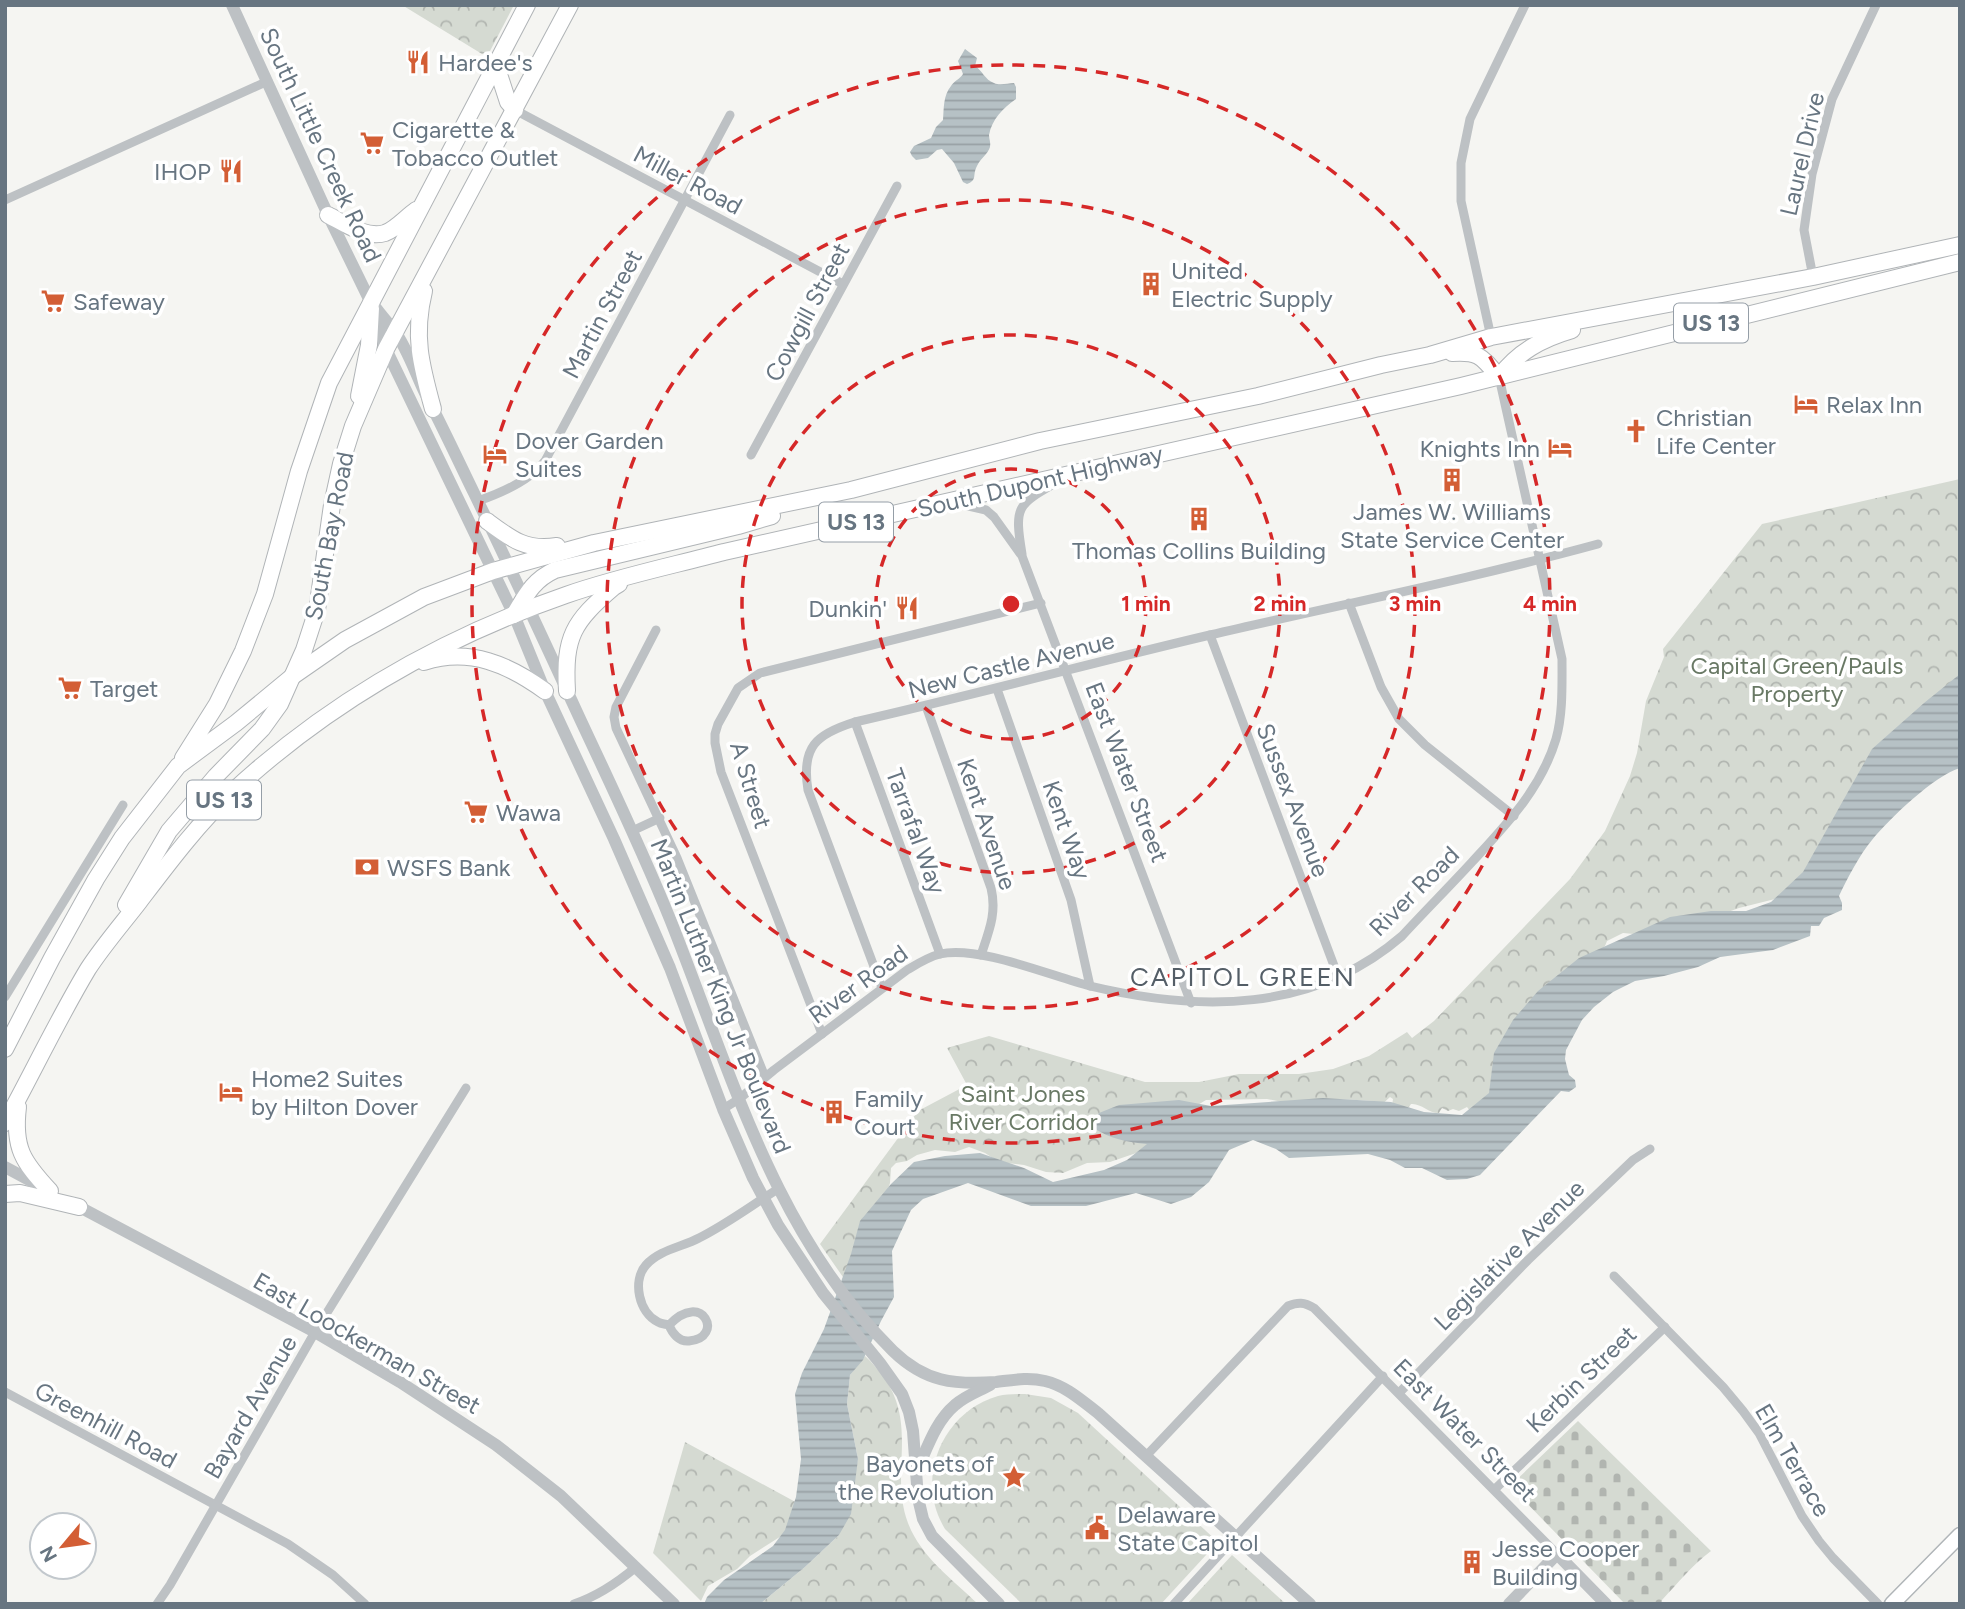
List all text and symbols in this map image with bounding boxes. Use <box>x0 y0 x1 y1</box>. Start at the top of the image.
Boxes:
street label: South Little Creek Road <box>254 23 388 267</box>
restaurant icon: Hardee's <box>404 48 432 76</box>
place label: Hardee's <box>438 48 533 77</box>
street label: Laurel Drive <box>1774 89 1830 219</box>
place label: Cigarette & Tobacco Outlet <box>392 115 558 172</box>
supermarket icon: Cigarette & Tobacco Outlet <box>358 129 386 157</box>
street label: Miller Road <box>629 139 747 221</box>
place label: IHOP <box>154 157 211 186</box>
restaurant icon: IHOP <box>217 157 245 185</box>
street label: Cowgill Street <box>758 238 856 386</box>
street label: Martin Street <box>556 245 648 383</box>
place label: United Electric Supply <box>1171 256 1333 313</box>
building icon: United Electric Supply <box>1137 270 1165 298</box>
supermarket icon: Safeway <box>39 287 67 315</box>
place label: Safeway <box>73 287 165 316</box>
road number: US 13 <box>1674 304 1748 342</box>
hotel icon: Relax Inn <box>1792 390 1820 418</box>
place label: Relax Inn <box>1826 390 1922 419</box>
place label: Christian Life Center <box>1656 403 1776 460</box>
church icon: Christian Life Center <box>1622 417 1650 445</box>
place label: Dover Garden Suites <box>515 426 664 483</box>
place label: Knights Inn <box>1419 434 1540 463</box>
hotel icon: Knights Inn <box>1546 434 1574 462</box>
street label: South Dupont Highway <box>914 439 1166 523</box>
hotel icon: Dover Garden Suites <box>481 440 509 468</box>
street label: South Bay Road <box>298 449 360 623</box>
building icon: James W. Williams State Service Center <box>1438 466 1466 494</box>
place label: James W. Williams State Service Center <box>1340 497 1564 554</box>
road number: US 13 <box>819 502 893 542</box>
building icon: Thomas Collins Building <box>1185 505 1213 533</box>
place label: Thomas Collins Building <box>1072 536 1326 565</box>
text: 1 min <box>1121 591 1171 616</box>
text: 2 min <box>1254 591 1306 616</box>
text: 3 min <box>1389 591 1441 616</box>
text: 4 min <box>1523 591 1577 616</box>
centre of rings <box>999 592 1023 616</box>
place label: Dunkin' <box>808 594 887 623</box>
restaurant icon: Dunkin' <box>893 594 921 622</box>
street label: New Castle Avenue <box>905 625 1117 705</box>
park label: Capital Green/Pauls Property <box>1691 651 1903 708</box>
supermarket icon: Target <box>56 674 84 702</box>
place label: Target <box>90 674 158 703</box>
street label: East Water Street <box>1079 678 1175 866</box>
street label: Sussex Avenue <box>1250 719 1336 881</box>
street label: A Street <box>724 738 778 832</box>
street label: Kent Avenue <box>951 754 1023 894</box>
street label: Tarrafal Way <box>880 764 952 898</box>
street label: Kent Way <box>1037 777 1098 884</box>
road number: US 13 <box>187 780 261 820</box>
supermarket icon: Wawa <box>462 798 490 826</box>
place label: Wawa <box>496 798 561 827</box>
street label: Martin Luther King Jr Boulevard <box>644 834 798 1158</box>
street label: River Road <box>1363 840 1465 942</box>
bank icon: WSFS Bank <box>353 853 381 881</box>
place label: WSFS Bank <box>387 853 511 882</box>
street label: River Road <box>803 938 913 1030</box>
district label: CAPITOL GREEN <box>1130 961 1356 993</box>
place label: Home2 Suites by Hilton Dover <box>251 1064 418 1121</box>
hotel icon: Home2 Suites by Hilton Dover <box>217 1078 245 1106</box>
park label: Saint Jones River Corridor <box>948 1079 1098 1136</box>
place label: Family Court <box>854 1084 923 1141</box>
building icon: Family Court <box>820 1098 848 1126</box>
street label: Legislative Avenue <box>1428 1174 1590 1336</box>
street label: East Loockerman Street <box>248 1266 486 1420</box>
street label: Kerbin Street <box>1520 1319 1642 1439</box>
street label: Bayard Avenue <box>197 1330 303 1484</box>
street label: East Water Street <box>1387 1352 1543 1508</box>
street label: Greenhill Road <box>30 1375 182 1475</box>
street label: Elm Terrace <box>1749 1399 1837 1521</box>
place label: Bayonets of the Revolution <box>838 1449 994 1506</box>
place icon: Bayonets of the Revolution <box>1000 1463 1028 1491</box>
place label: Delaware State Capitol <box>1117 1500 1259 1557</box>
north arrow <box>28 1511 98 1581</box>
public building icon: Delaware State Capitol <box>1083 1514 1111 1542</box>
place label: Jesse Cooper Building <box>1492 1534 1639 1591</box>
text: N <box>35 1542 62 1566</box>
building icon: Jesse Cooper Building <box>1458 1548 1486 1576</box>

